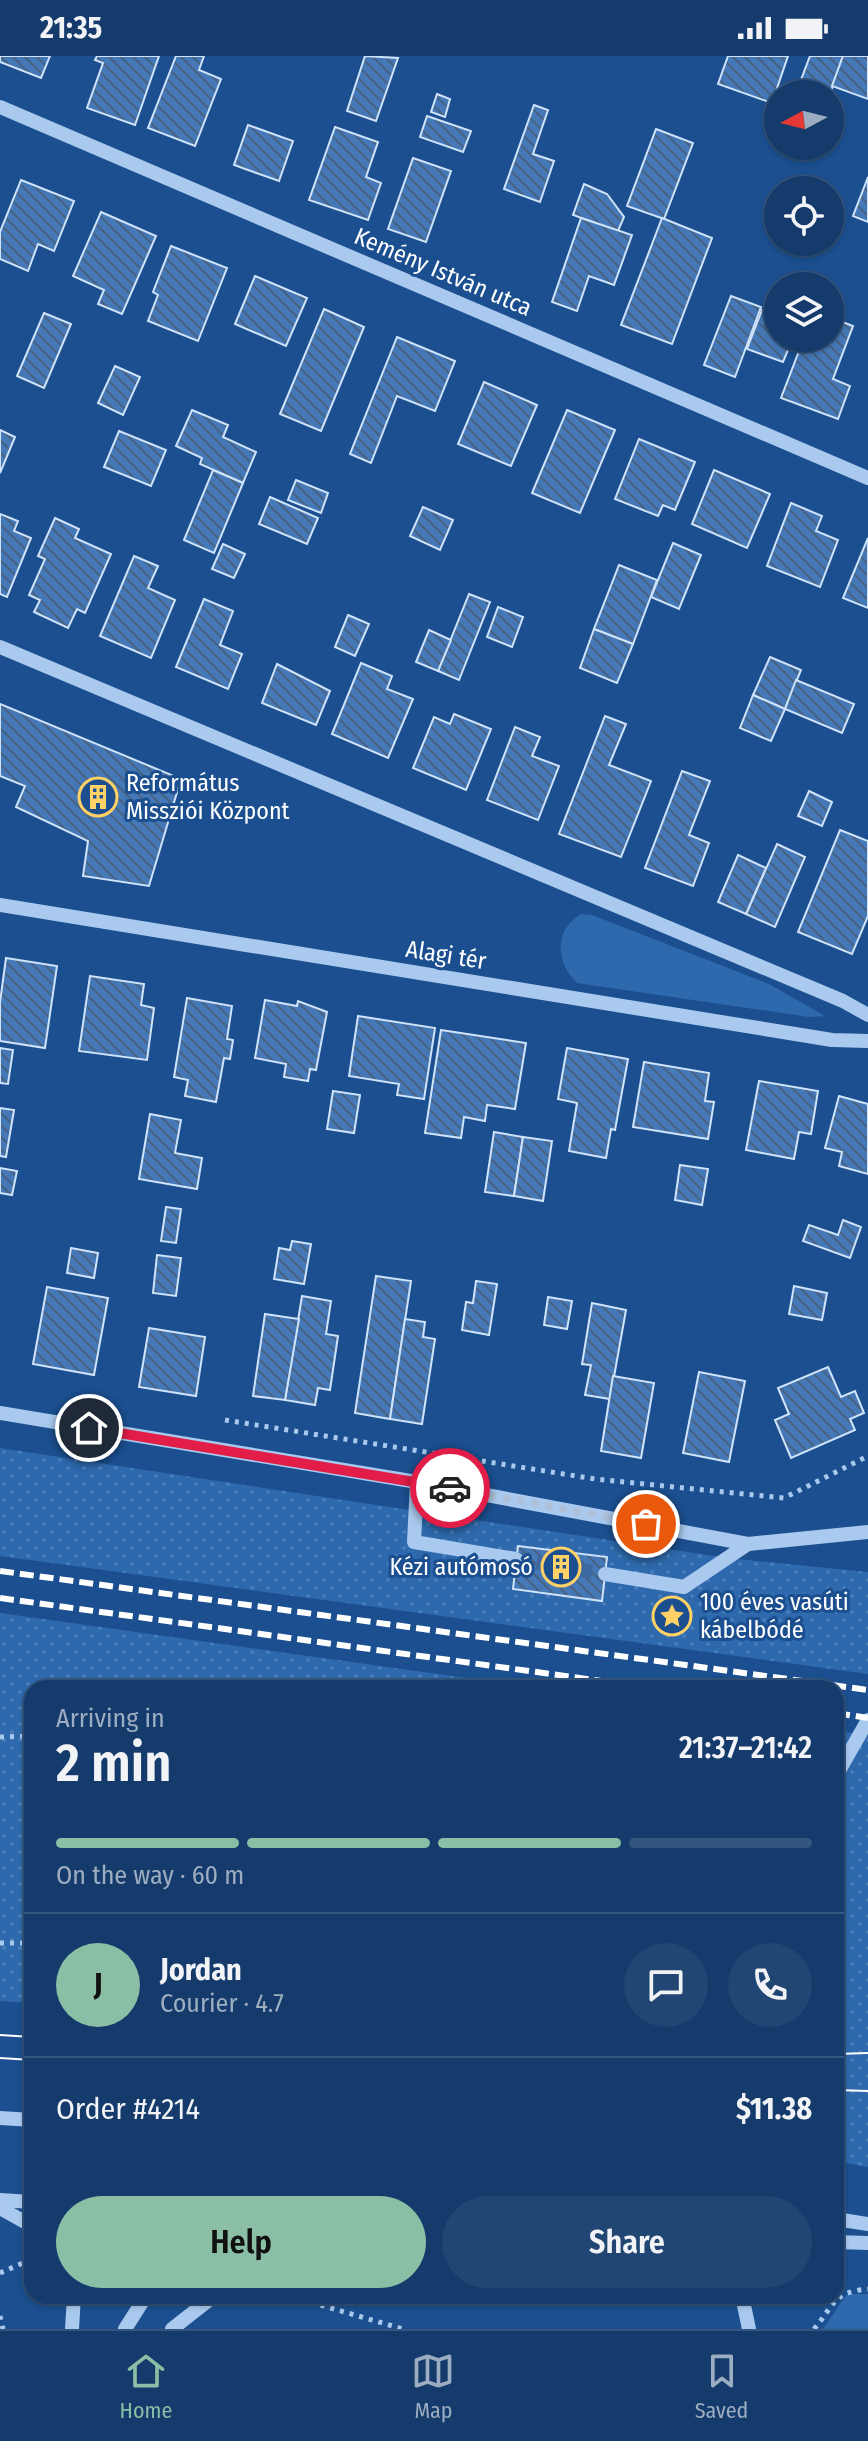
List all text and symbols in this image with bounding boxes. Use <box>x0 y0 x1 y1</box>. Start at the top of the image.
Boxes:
text: 21:35 <box>40 10 102 46</box>
north arrow <box>764 80 844 160</box>
map controls <box>764 80 844 352</box>
button: locate <box>764 176 844 256</box>
street label: Kemény István utca <box>350 222 536 322</box>
button: layers <box>764 272 844 352</box>
place label: Református Missziói Központ <box>126 769 290 825</box>
building icon: Református Missziói Központ <box>77 776 119 818</box>
street label: Alagi tér <box>404 935 489 975</box>
pin <box>55 1394 123 1462</box>
icon: home <box>67 1406 111 1450</box>
courier <box>410 1448 490 1528</box>
icon: car <box>428 1466 472 1510</box>
pin <box>612 1490 680 1558</box>
icon: bag <box>624 1502 668 1546</box>
building icon: Kézi autómosó <box>540 1546 582 1588</box>
place label: Kézi autómosó <box>389 1553 533 1581</box>
place label: 100 éves vasúti kábelbódé <box>700 1588 849 1644</box>
place icon: 100 éves vasúti kábelbódé <box>651 1595 693 1637</box>
text: Arriving in <box>56 1703 165 1734</box>
text: 21:37–21:42 <box>679 1730 812 1766</box>
text: 2 min <box>56 1732 172 1795</box>
text: On the way · 60 m <box>56 1860 244 1891</box>
button: chat <box>624 1943 708 2027</box>
button: phone <box>728 1943 812 2027</box>
text: Jordan <box>160 1952 242 1988</box>
text: J <box>94 1967 102 2003</box>
text: Courier · 4.7 <box>160 1988 284 2019</box>
text: Order #4214 <box>56 2091 200 2127</box>
text: $11.38 <box>736 2091 812 2127</box>
button: Help <box>56 2196 426 2288</box>
button: Share <box>442 2196 812 2288</box>
tab: Home <box>120 2349 172 2424</box>
tab: Map <box>411 2349 455 2424</box>
tab: Saved <box>695 2349 748 2424</box>

